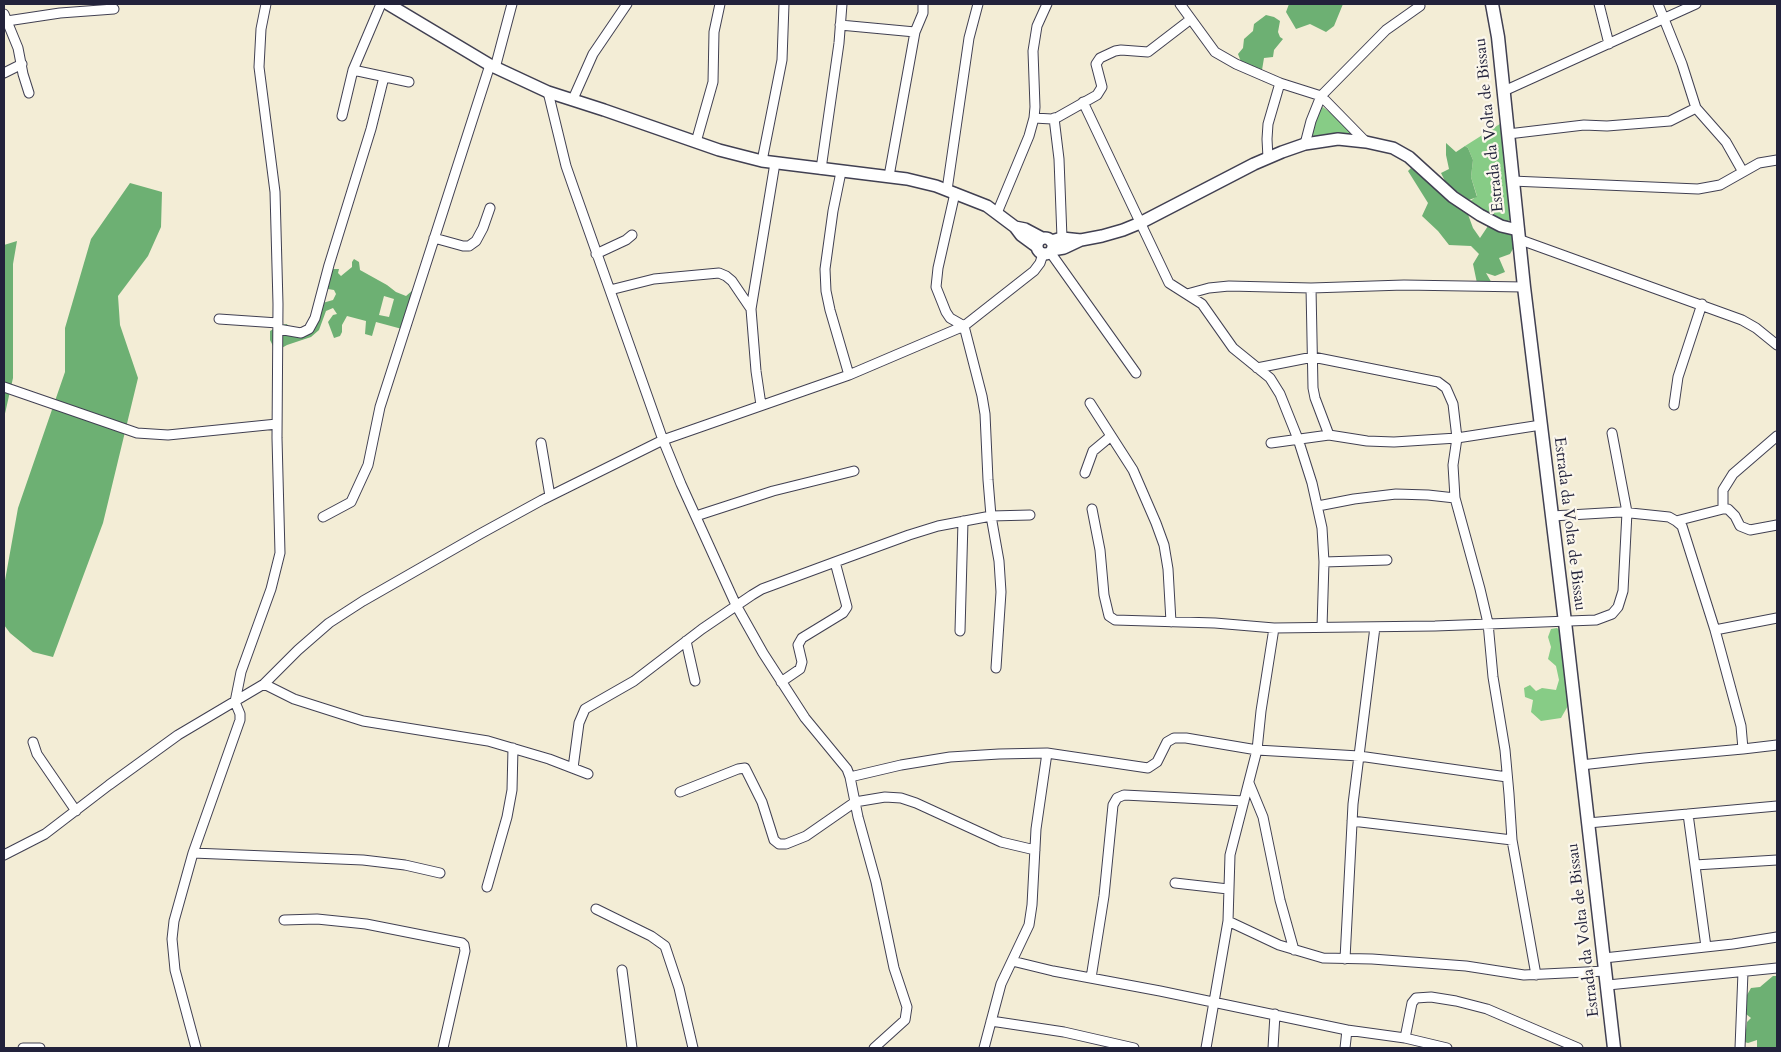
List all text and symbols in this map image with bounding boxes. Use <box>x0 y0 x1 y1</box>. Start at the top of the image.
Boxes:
street label: Estrada da Volta de Bissau <box>1471 37 1509 213</box>
street label: Estrada da Volta de Bissau <box>1549 436 1589 612</box>
street label: Estrada da Volta de Bissau <box>1564 842 1604 1018</box>

